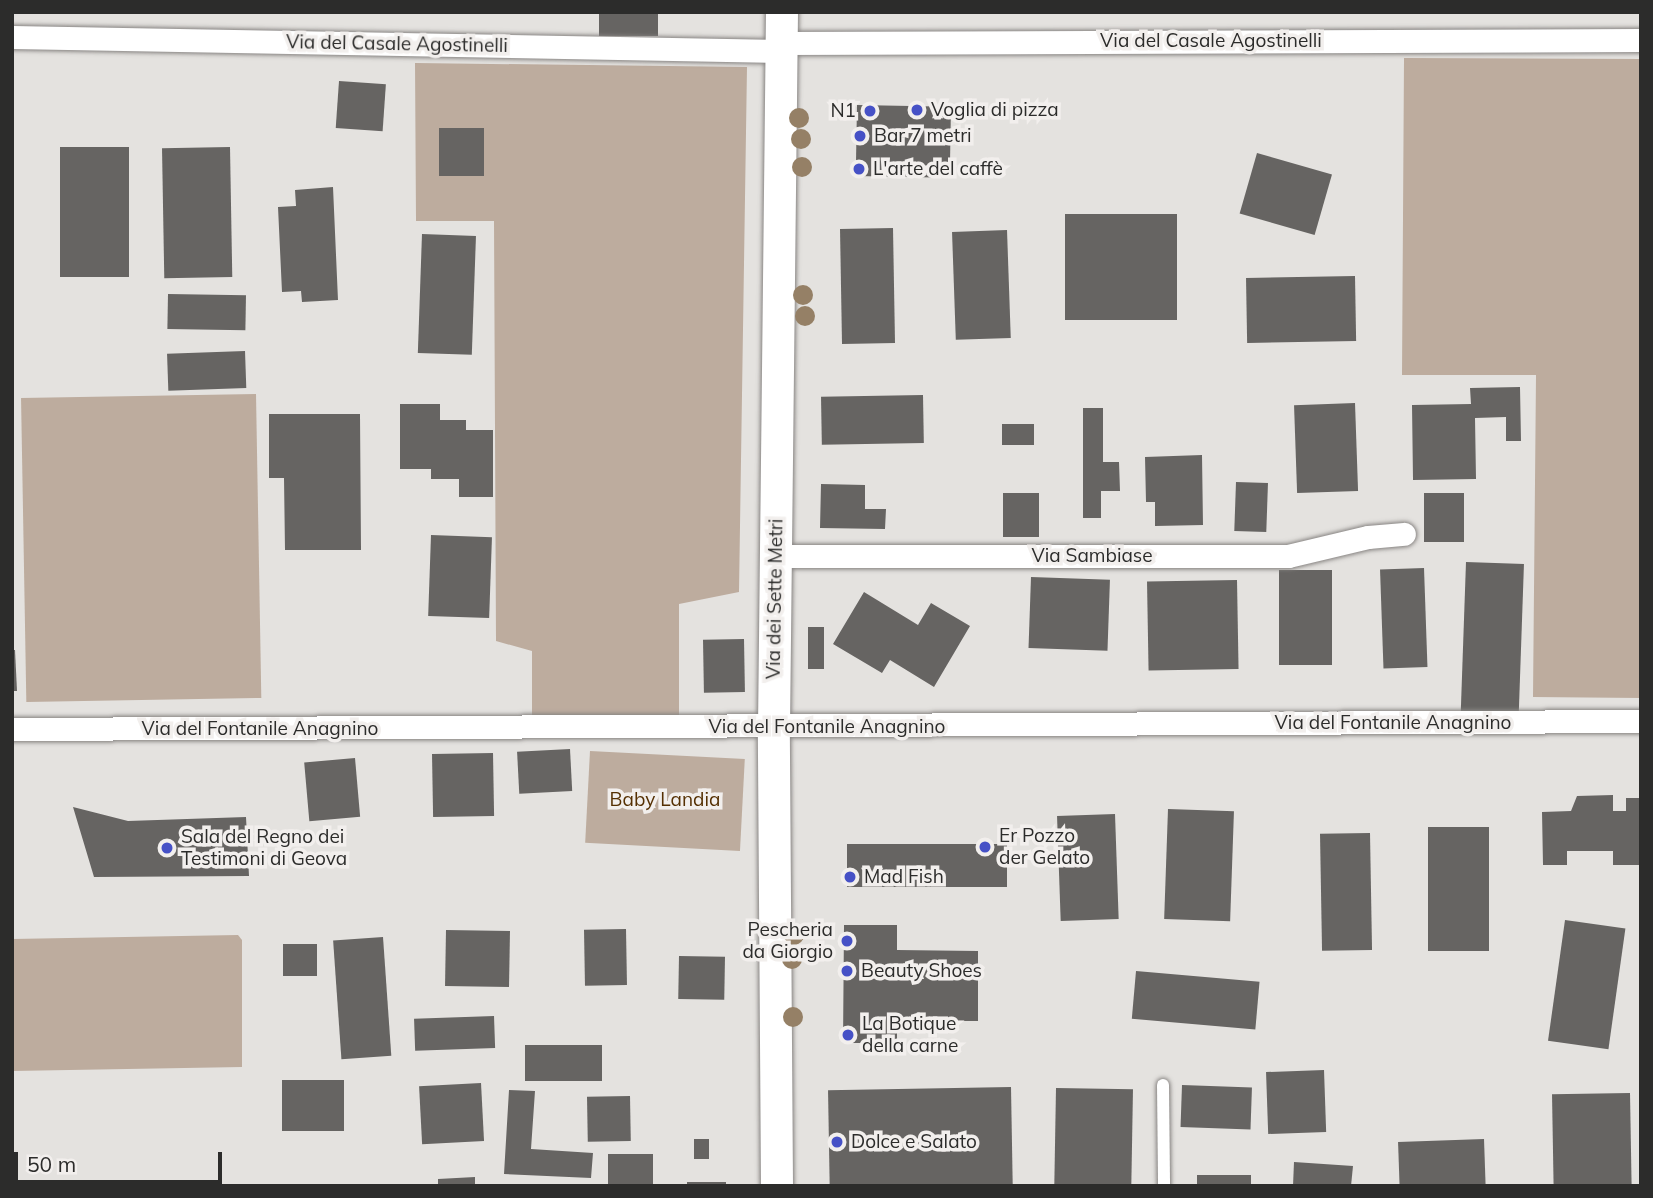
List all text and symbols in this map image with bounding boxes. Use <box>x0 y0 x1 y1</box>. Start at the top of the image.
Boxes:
street label: Via del Casale Agostinelli <box>1100 30 1322 52</box>
street label: Via del Casale Agostinelli <box>286 31 508 57</box>
place label: Voglia di pizza <box>931 99 1059 121</box>
place label: N1 <box>830 100 856 122</box>
marker: Voglia di pizza <box>909 102 925 118</box>
marker: N1 <box>862 103 878 119</box>
place label: Bar 7 metri <box>874 125 972 147</box>
marker: Bar 7 metri <box>852 128 868 144</box>
place label: L'arte del caffè <box>873 158 1003 180</box>
marker: L'arte del caffè <box>851 161 867 177</box>
street label: Via dei Sette Metri <box>762 519 788 679</box>
street label: Via Sambiase <box>1031 545 1153 567</box>
street label: Via del Fontanile Anagnino <box>1275 712 1511 734</box>
street label: Via del Fontanile Anagnino <box>709 716 945 738</box>
street label: Via del Fontanile Anagnino <box>142 718 378 740</box>
park label: Baby Landia <box>610 789 720 811</box>
place label: Er Pozzo der Gelato <box>999 825 1090 869</box>
place label: Sala del Regno dei Testimoni di Geova <box>181 826 347 870</box>
marker: Er Pozzo der Gelato <box>977 839 993 855</box>
marker: Sala del Regno dei Testimoni di Geova <box>159 840 175 856</box>
place label: Mad Fish <box>864 866 944 888</box>
marker: Mad Fish <box>842 869 858 885</box>
place label: Pescheria da Giorgio <box>742 919 833 963</box>
marker: Pescheria da Giorgio <box>839 933 855 949</box>
place label: Beauty Shoes <box>861 960 982 982</box>
marker: Beauty Shoes <box>839 963 855 979</box>
place label: La Botique della carne <box>862 1013 958 1057</box>
marker: La Botique della carne <box>840 1027 856 1043</box>
place label: Dolce e Salato <box>851 1131 977 1153</box>
marker: Dolce e Salato <box>829 1134 845 1150</box>
scale bar <box>18 1138 226 1182</box>
text: 50 m <box>27 1151 76 1177</box>

